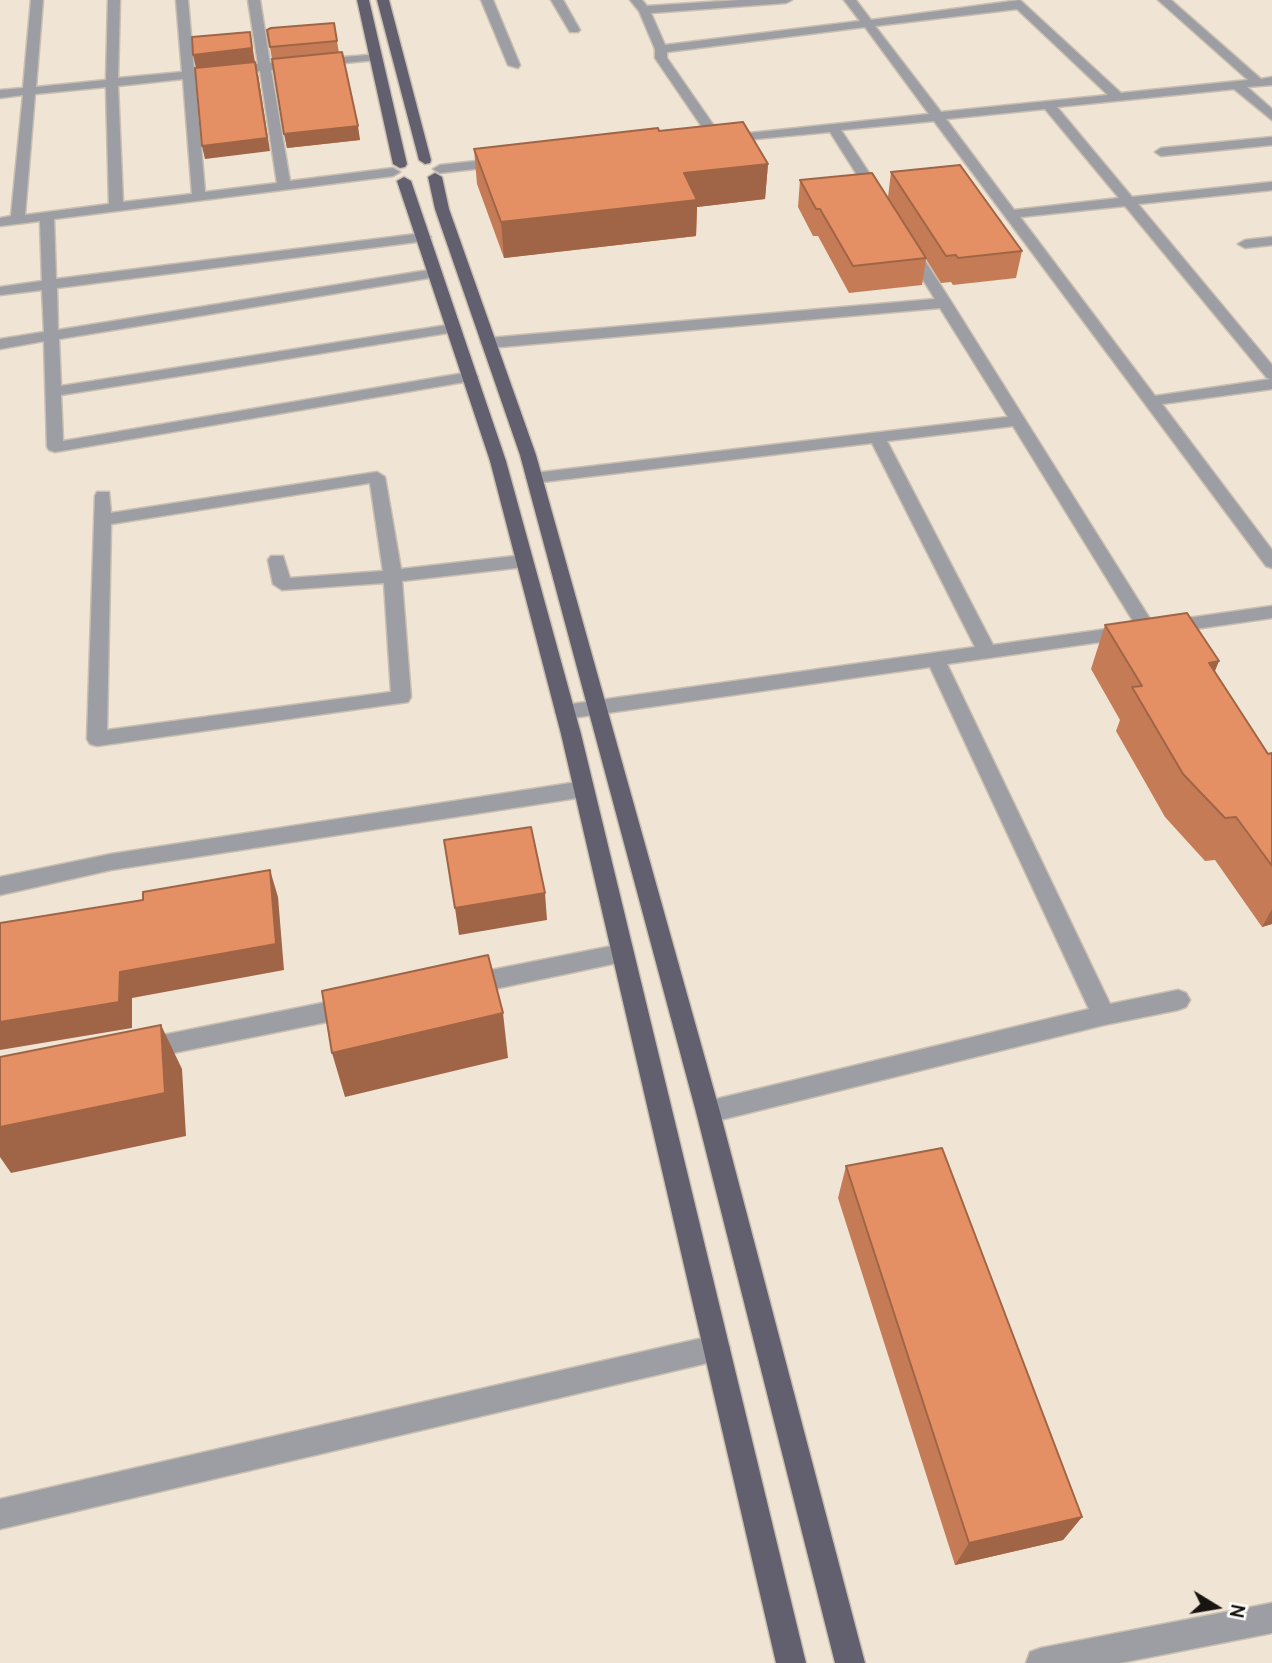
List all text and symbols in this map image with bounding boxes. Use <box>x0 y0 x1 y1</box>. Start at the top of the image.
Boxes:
north arrow <box>1181 1572 1251 1642</box>
text: N <box>1225 1602 1250 1620</box>

